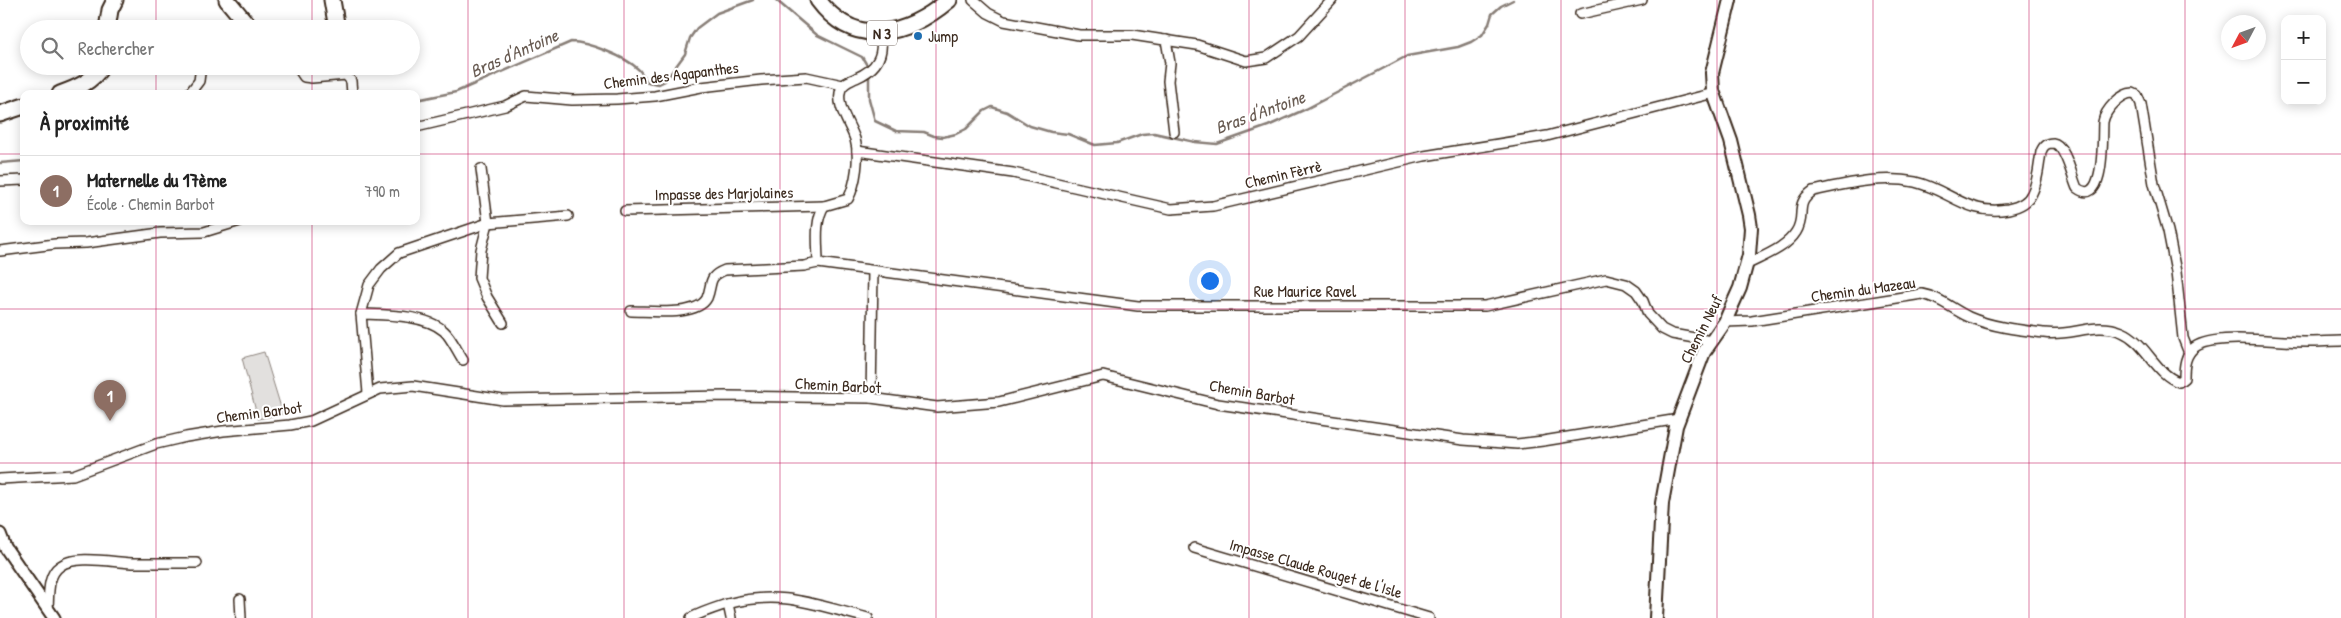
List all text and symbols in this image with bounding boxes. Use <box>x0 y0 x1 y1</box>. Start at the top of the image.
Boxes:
north arrow <box>2221 15 2266 60</box>
map controls <box>2281 15 2326 105</box>
button: + <box>2281 15 2326 60</box>
search box <box>20 20 420 75</box>
road number: N 3 <box>867 20 897 46</box>
water label: Bras d'Antoine <box>466 22 563 84</box>
place label: Jump <box>928 25 958 47</box>
marker: Jump <box>912 30 924 42</box>
icon: search <box>38 34 66 62</box>
text: Rechercher <box>78 35 155 61</box>
street label: Chemin des Agapanthes <box>602 56 740 94</box>
button: − <box>2281 60 2326 105</box>
water label: Bras d'Antoine <box>1212 84 1309 140</box>
text: À proximité <box>40 108 129 137</box>
street label: Chemin Fèrrè <box>1242 154 1324 194</box>
text: Maternelle du 17ème <box>87 167 227 193</box>
text: 1 <box>53 180 59 202</box>
text: 790 m <box>364 180 400 202</box>
street label: Impasse des Marjolaines <box>655 181 793 205</box>
text: École · Chemin Barbot <box>87 193 214 215</box>
your location <box>1197 268 1223 294</box>
street label: Chemin du Mazeau <box>1809 271 1917 307</box>
street label: Rue Maurice Ravel <box>1254 280 1357 302</box>
street label: Chemin Neuf <box>1674 291 1728 367</box>
street label: Chemin Barbot <box>794 372 882 398</box>
street label: Chemin Barbot <box>1208 374 1297 410</box>
pin: 1 <box>94 380 126 421</box>
street label: Chemin Barbot <box>215 396 304 428</box>
street label: Impasse Claude Rouget de l'Isle <box>1227 533 1405 603</box>

